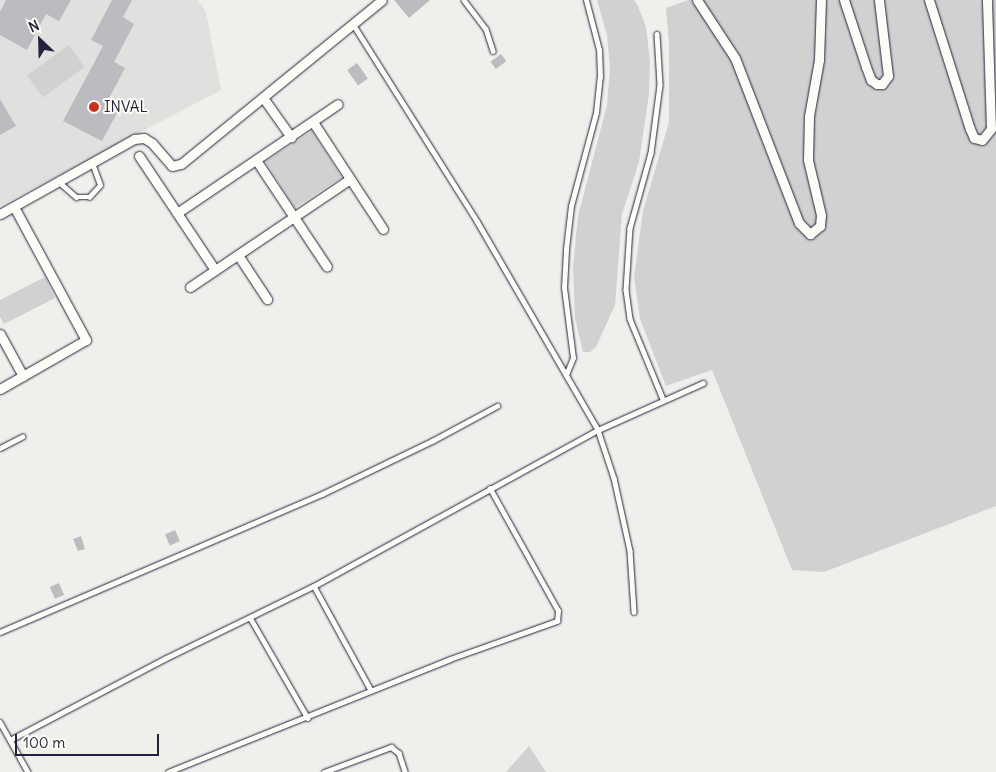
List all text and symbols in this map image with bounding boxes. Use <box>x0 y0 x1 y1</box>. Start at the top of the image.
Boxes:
north arrow <box>15 15 65 65</box>
text: N <box>26 16 42 36</box>
place label: INVAL <box>104 98 148 116</box>
marker: INVAL <box>88 101 100 113</box>
scale bar <box>18 724 161 756</box>
text: 100 m <box>23 733 65 752</box>

